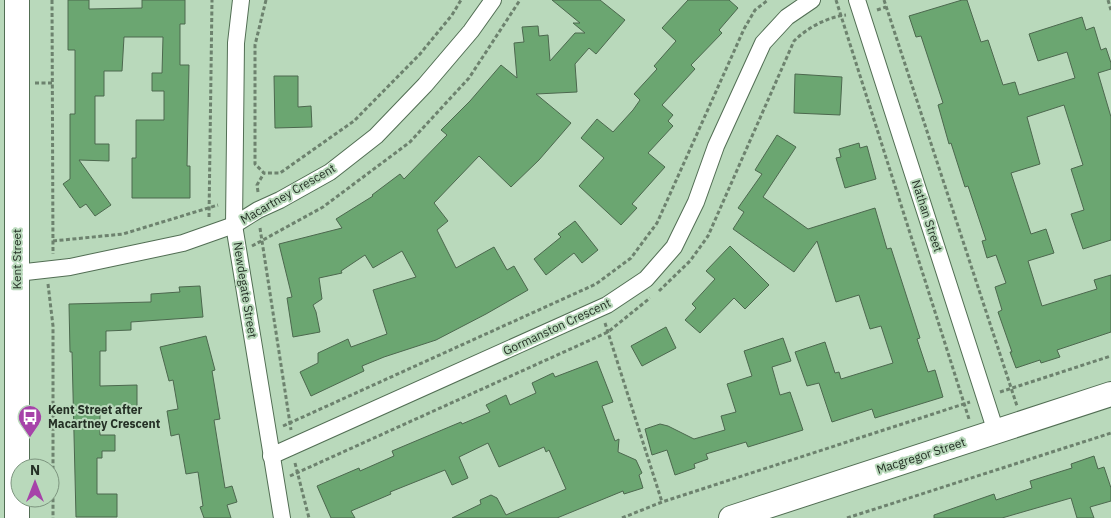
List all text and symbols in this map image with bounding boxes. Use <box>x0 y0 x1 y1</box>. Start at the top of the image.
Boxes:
street label: Macartney Crescent <box>238 160 338 227</box>
street label: Nathan Street <box>909 178 946 254</box>
street label: Kent Street <box>9 229 24 289</box>
street label: Newdegate Street <box>231 241 260 339</box>
street label: Gormanston Crescent <box>500 295 613 358</box>
place label: Kent Street after Macartney Crescent <box>48 402 161 431</box>
bus stop icon: Kent Street after Macartney Crescent <box>17 404 43 438</box>
street label: Macgregor Street <box>875 434 967 477</box>
north arrow <box>10 458 60 508</box>
text: N <box>30 461 40 479</box>

